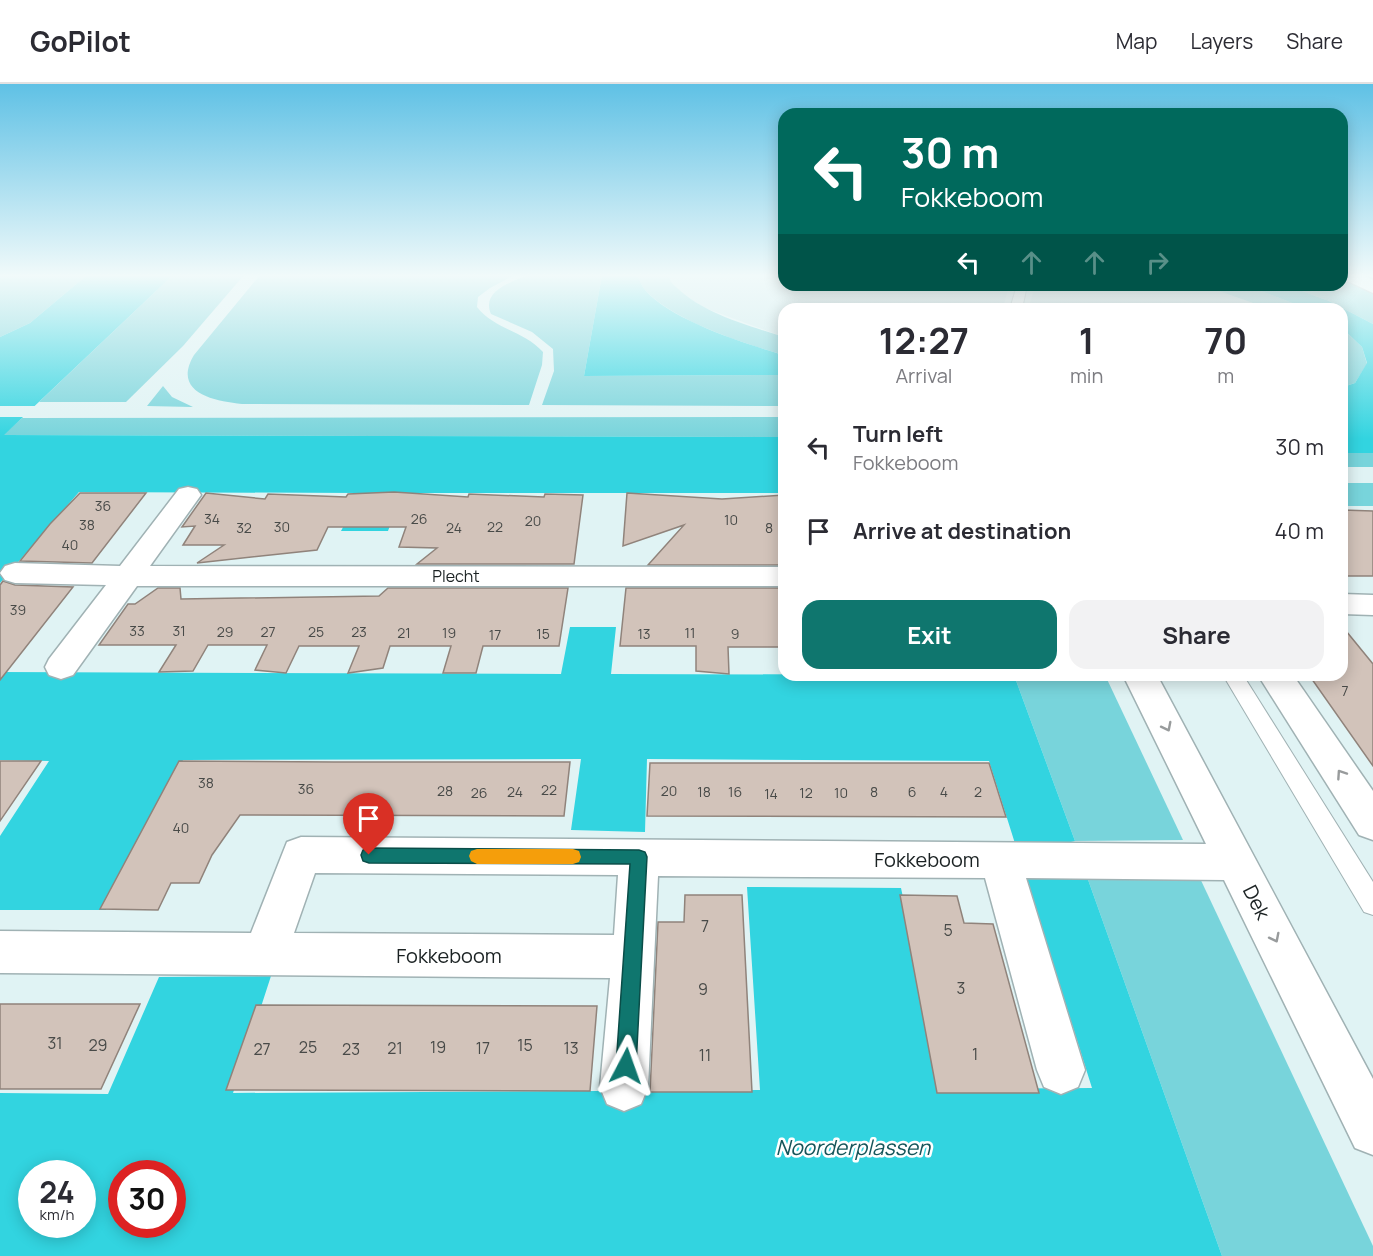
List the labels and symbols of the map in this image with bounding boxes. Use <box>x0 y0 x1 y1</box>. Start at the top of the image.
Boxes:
house number: 36 <box>95 496 111 515</box>
house number: 34 <box>204 509 220 528</box>
house number: 26 <box>411 509 427 528</box>
house number: 10 <box>724 510 738 529</box>
house number: 20 <box>525 511 541 530</box>
house number: 38 <box>79 515 95 534</box>
house number: 30 <box>274 517 290 536</box>
house number: 22 <box>487 517 503 536</box>
house number: 32 <box>236 518 252 537</box>
house number: 24 <box>446 518 462 537</box>
house number: 8 <box>765 518 773 537</box>
house number: 40 <box>62 535 78 554</box>
street label: Plecht <box>432 565 480 587</box>
house number: 39 <box>10 600 26 619</box>
house number: 33 <box>129 621 145 640</box>
house number: 31 <box>172 621 186 640</box>
house number: 29 <box>217 622 233 641</box>
house number: 27 <box>260 622 276 641</box>
house number: 25 <box>308 622 324 641</box>
house number: 23 <box>351 622 367 641</box>
house number: 21 <box>397 623 411 642</box>
house number: 19 <box>442 623 456 642</box>
house number: 11 <box>685 623 695 642</box>
house number: 15 <box>536 624 550 643</box>
house number: 13 <box>637 624 651 643</box>
house number: 9 <box>731 624 739 643</box>
house number: 17 <box>489 625 501 644</box>
house number: 7 <box>1341 681 1349 700</box>
one-way arrow <box>1160 721 1171 731</box>
one-way arrow <box>1336 770 1348 780</box>
house number: 38 <box>198 773 214 792</box>
house number: 36 <box>298 779 314 798</box>
house number: 22 <box>541 780 557 799</box>
house number: 28 <box>437 781 453 800</box>
house number: 20 <box>661 781 677 800</box>
house number: 24 <box>507 782 523 801</box>
house number: 18 <box>697 782 711 801</box>
house number: 16 <box>728 782 742 801</box>
house number: 8 <box>870 782 878 801</box>
house number: 6 <box>908 782 916 801</box>
house number: 4 <box>940 782 948 801</box>
house number: 2 <box>974 782 982 801</box>
house number: 26 <box>471 783 487 802</box>
house number: 12 <box>799 783 813 802</box>
house number: 10 <box>834 783 848 802</box>
house number: 14 <box>764 784 778 803</box>
pin <box>343 793 394 855</box>
house number: 40 <box>173 818 189 837</box>
street label: Fokkeboom <box>874 846 980 873</box>
street label: Dek <box>1237 880 1277 925</box>
house number: 7 <box>701 915 709 937</box>
house number: 5 <box>943 919 953 941</box>
one-way arrow <box>1268 932 1279 942</box>
street label: Fokkeboom <box>396 942 502 969</box>
house number: 3 <box>957 977 965 999</box>
house number: 9 <box>698 978 708 1000</box>
house number: 31 <box>47 1032 63 1054</box>
house number: 29 <box>88 1034 108 1056</box>
house number: 15 <box>517 1034 533 1056</box>
position arrow <box>594 1034 658 1098</box>
house number: 25 <box>299 1036 317 1058</box>
house number: 19 <box>430 1036 446 1058</box>
house number: 21 <box>387 1037 403 1059</box>
house number: 17 <box>476 1037 490 1059</box>
house number: 13 <box>563 1037 579 1059</box>
house number: 27 <box>253 1038 271 1060</box>
house number: 23 <box>342 1038 360 1060</box>
house number: 1 <box>972 1043 978 1065</box>
house number: 11 <box>699 1044 711 1066</box>
water label: Noorderplassen <box>776 1133 932 1161</box>
speed limit sign: 30 <box>108 1160 186 1238</box>

